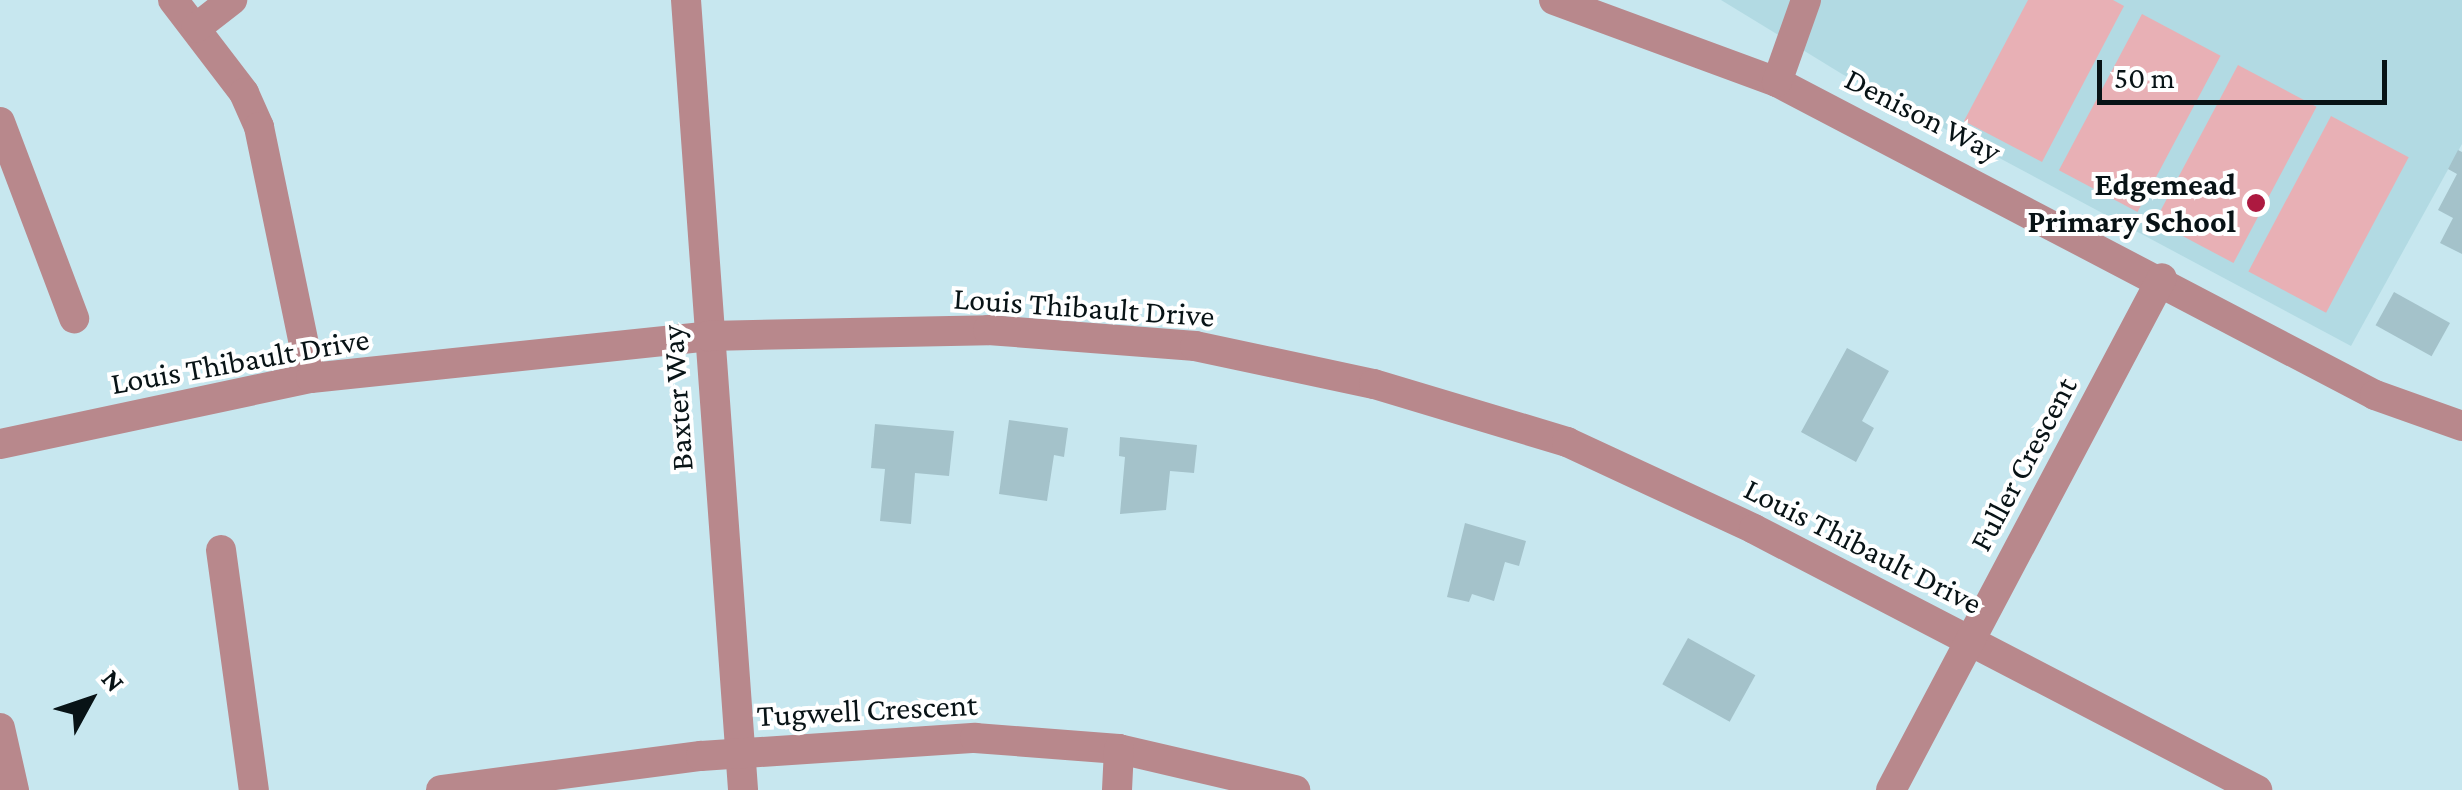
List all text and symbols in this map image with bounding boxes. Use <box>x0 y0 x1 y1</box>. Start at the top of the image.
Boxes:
scale bar <box>2102 40 2392 102</box>
street label: Denison Way <box>1839 59 2007 171</box>
text: 50 m <box>2114 61 2175 94</box>
place label: Edgemead Primary School <box>2028 166 2236 241</box>
marker: Edgemead Primary School <box>2245 192 2267 214</box>
street label: Louis Thibault Drive <box>952 279 1216 335</box>
street label: Louis Thibault Drive <box>108 319 372 403</box>
street label: Baxter Way <box>653 324 701 472</box>
street label: Fuller Crescent <box>1961 370 2085 558</box>
street label: Louis Thibault Drive <box>1738 470 1988 622</box>
north arrow <box>40 650 140 750</box>
text: N <box>95 663 131 698</box>
street label: Tugwell Crescent <box>756 685 978 735</box>

